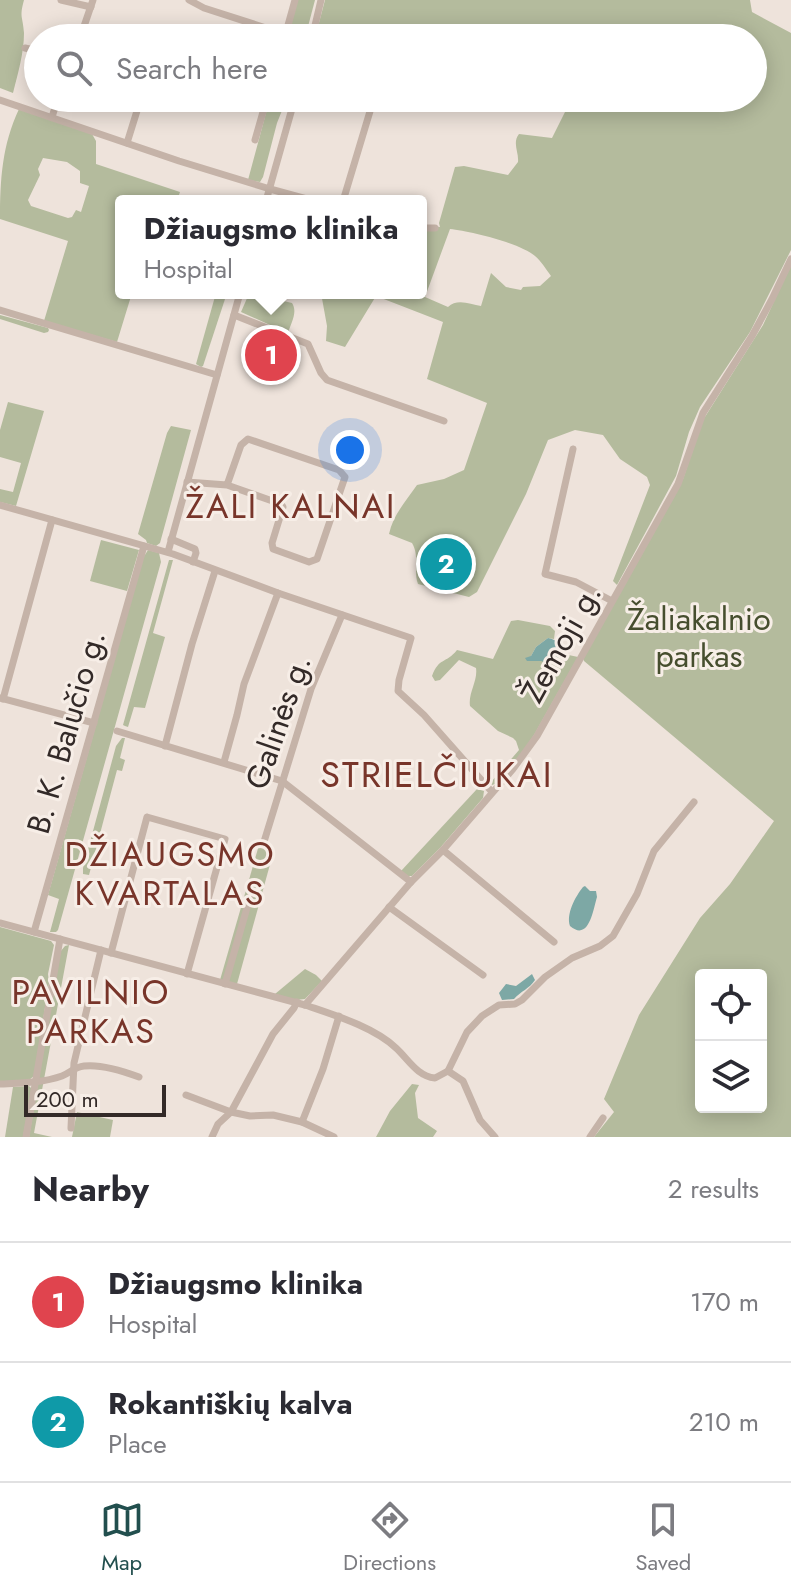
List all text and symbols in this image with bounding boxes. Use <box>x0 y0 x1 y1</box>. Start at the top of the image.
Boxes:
search box <box>24 24 767 112</box>
icon: search <box>52 46 96 90</box>
text: Search here <box>116 47 268 90</box>
popup <box>115 195 427 299</box>
text: Džiaugsmo klinika <box>143 207 399 250</box>
text: Hospital <box>143 250 233 288</box>
pin: 1 <box>245 325 297 385</box>
your location <box>330 430 370 470</box>
district label: ŽALI KALNAI <box>186 482 396 531</box>
pin: 2 <box>420 534 472 594</box>
street label: Žemoji g. <box>509 575 613 711</box>
park label: Žaliakalnio parkas <box>627 596 771 679</box>
street label: B. K. Balučio g. <box>15 625 117 839</box>
street label: Galinės g. <box>234 649 322 795</box>
district label: STRIELČIUKAI <box>320 748 554 800</box>
district label: DŽIAUGSMO KVARTALAS <box>64 830 276 918</box>
district label: PAVILNIO PARKAS <box>12 968 170 1056</box>
map controls <box>695 969 767 1113</box>
button: locate <box>695 969 767 1041</box>
button: layers <box>695 1041 767 1113</box>
scale bar <box>24 1081 166 1117</box>
text: 200 m <box>36 1083 99 1115</box>
text: Nearby <box>32 1165 149 1214</box>
text: 2 results <box>668 1170 759 1208</box>
text: Džiaugsmo klinika <box>108 1262 363 1305</box>
text: 1 <box>51 1283 65 1321</box>
text: 170 m <box>690 1283 759 1321</box>
text: Hospital <box>108 1305 198 1343</box>
text: Rokantiškių kalva <box>108 1382 353 1425</box>
text: 2 <box>49 1403 67 1441</box>
text: 210 m <box>689 1403 759 1441</box>
text: Place <box>108 1425 167 1463</box>
tab: Map <box>100 1498 144 1578</box>
tab: Directions <box>343 1498 436 1578</box>
tab: Saved <box>636 1498 691 1578</box>

